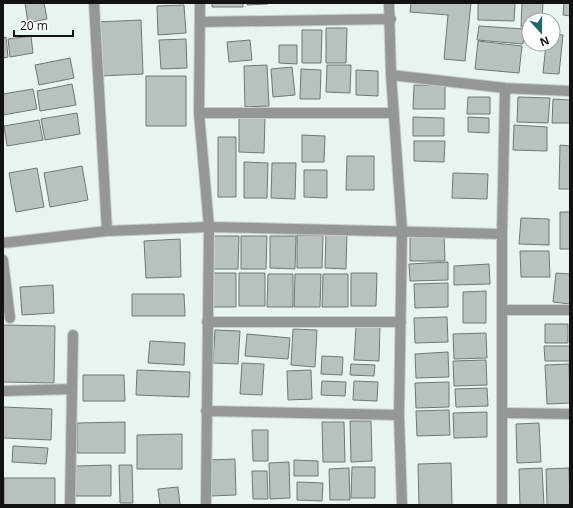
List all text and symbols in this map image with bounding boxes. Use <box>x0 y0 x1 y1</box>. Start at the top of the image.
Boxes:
scale bar <box>14 12 73 38</box>
north arrow <box>521 12 561 52</box>
text: 20 m <box>20 17 48 34</box>
text: N <box>538 33 552 50</box>

